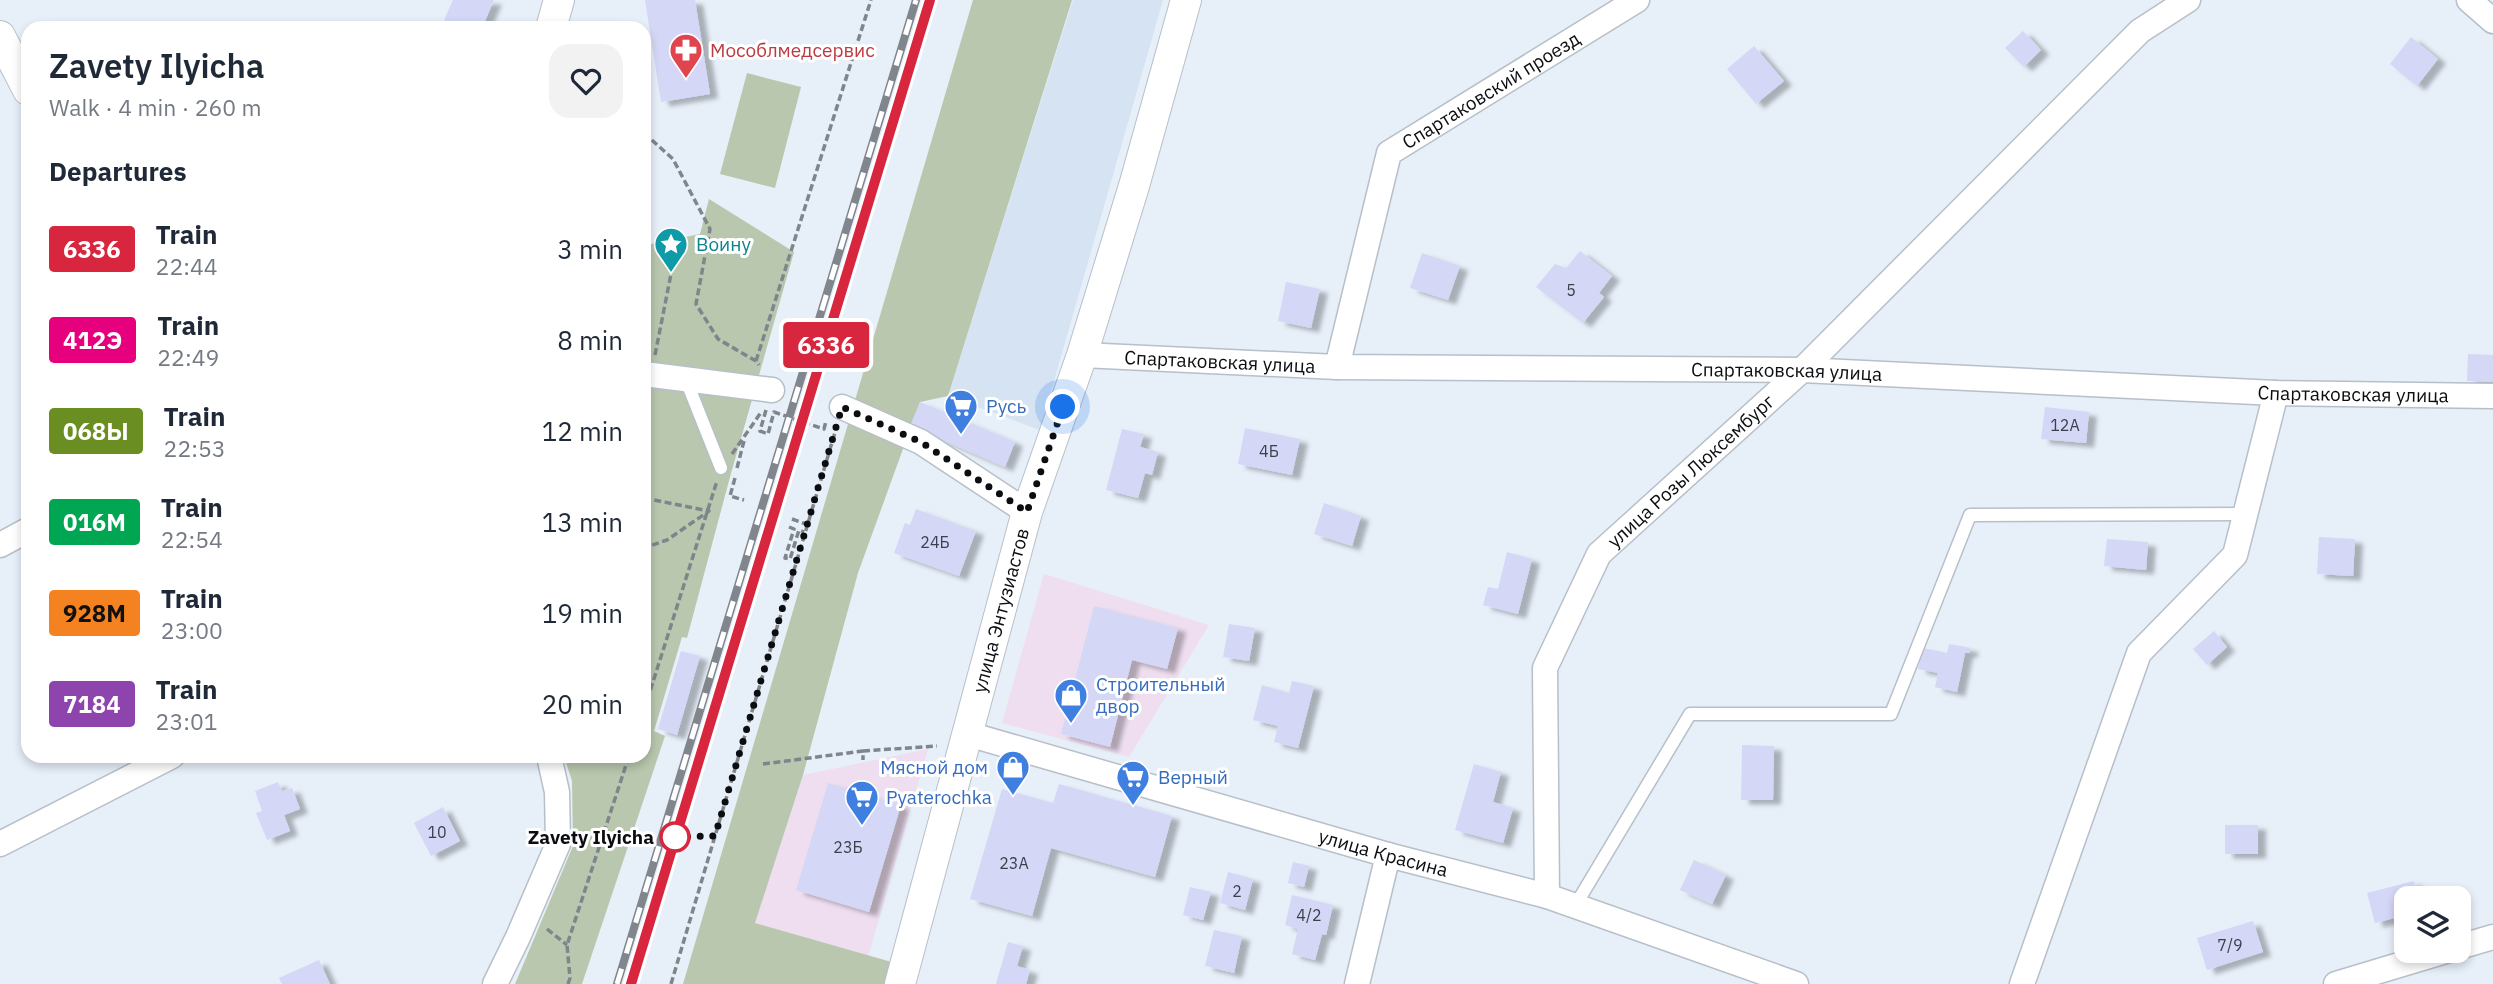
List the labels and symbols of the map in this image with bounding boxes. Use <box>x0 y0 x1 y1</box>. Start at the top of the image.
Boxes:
street label: Спартаковский проезд <box>1398 26 1584 154</box>
pharmacy icon: Мособлмедсервис <box>667 31 705 80</box>
place label: Мособлмедсервис <box>710 38 875 62</box>
place icon: Воину <box>652 225 690 274</box>
place label: Воину <box>696 232 751 256</box>
house number: 5 <box>1566 280 1576 300</box>
line badge: 6336 <box>777 322 875 368</box>
street label: Спартаковская улица <box>1124 345 1316 378</box>
street label: Спартаковская улица <box>1691 357 1883 386</box>
street label: Спартаковская улица <box>2257 380 2449 407</box>
supermarket icon: Русь <box>942 387 980 436</box>
your location <box>1045 389 1080 424</box>
street label: улица Розы Люксембург <box>1602 389 1779 553</box>
place label: Русь <box>986 394 1027 418</box>
house number: 12А <box>2050 415 2080 435</box>
house number: 4Б <box>1259 441 1279 461</box>
street label: улица Энтузиастов <box>967 525 1034 695</box>
house number: 24Б <box>920 532 950 552</box>
place label: Строительный двор <box>1096 672 1225 718</box>
shop icon: Строительный двор <box>1052 676 1090 725</box>
shop icon: Мясной дом <box>994 748 1032 797</box>
place label: Мясной дом <box>880 755 988 779</box>
supermarket icon: Верный <box>1114 758 1152 807</box>
place label: Верный <box>1158 765 1228 789</box>
supermarket icon: Pyaterochka <box>843 778 881 827</box>
place label: Pyaterochka <box>886 785 992 809</box>
house number: 10 <box>427 822 447 842</box>
marker: Zavety Ilyicha <box>660 822 690 852</box>
street label: улица Красина <box>1316 824 1450 882</box>
place label: Zavety Ilyicha <box>528 825 654 849</box>
house number: 23Б <box>833 837 863 857</box>
house number: 23А <box>999 853 1029 873</box>
house number: 2 <box>1232 881 1242 901</box>
house number: 4/2 <box>1296 905 1322 925</box>
house number: 7/9 <box>2217 935 2243 955</box>

